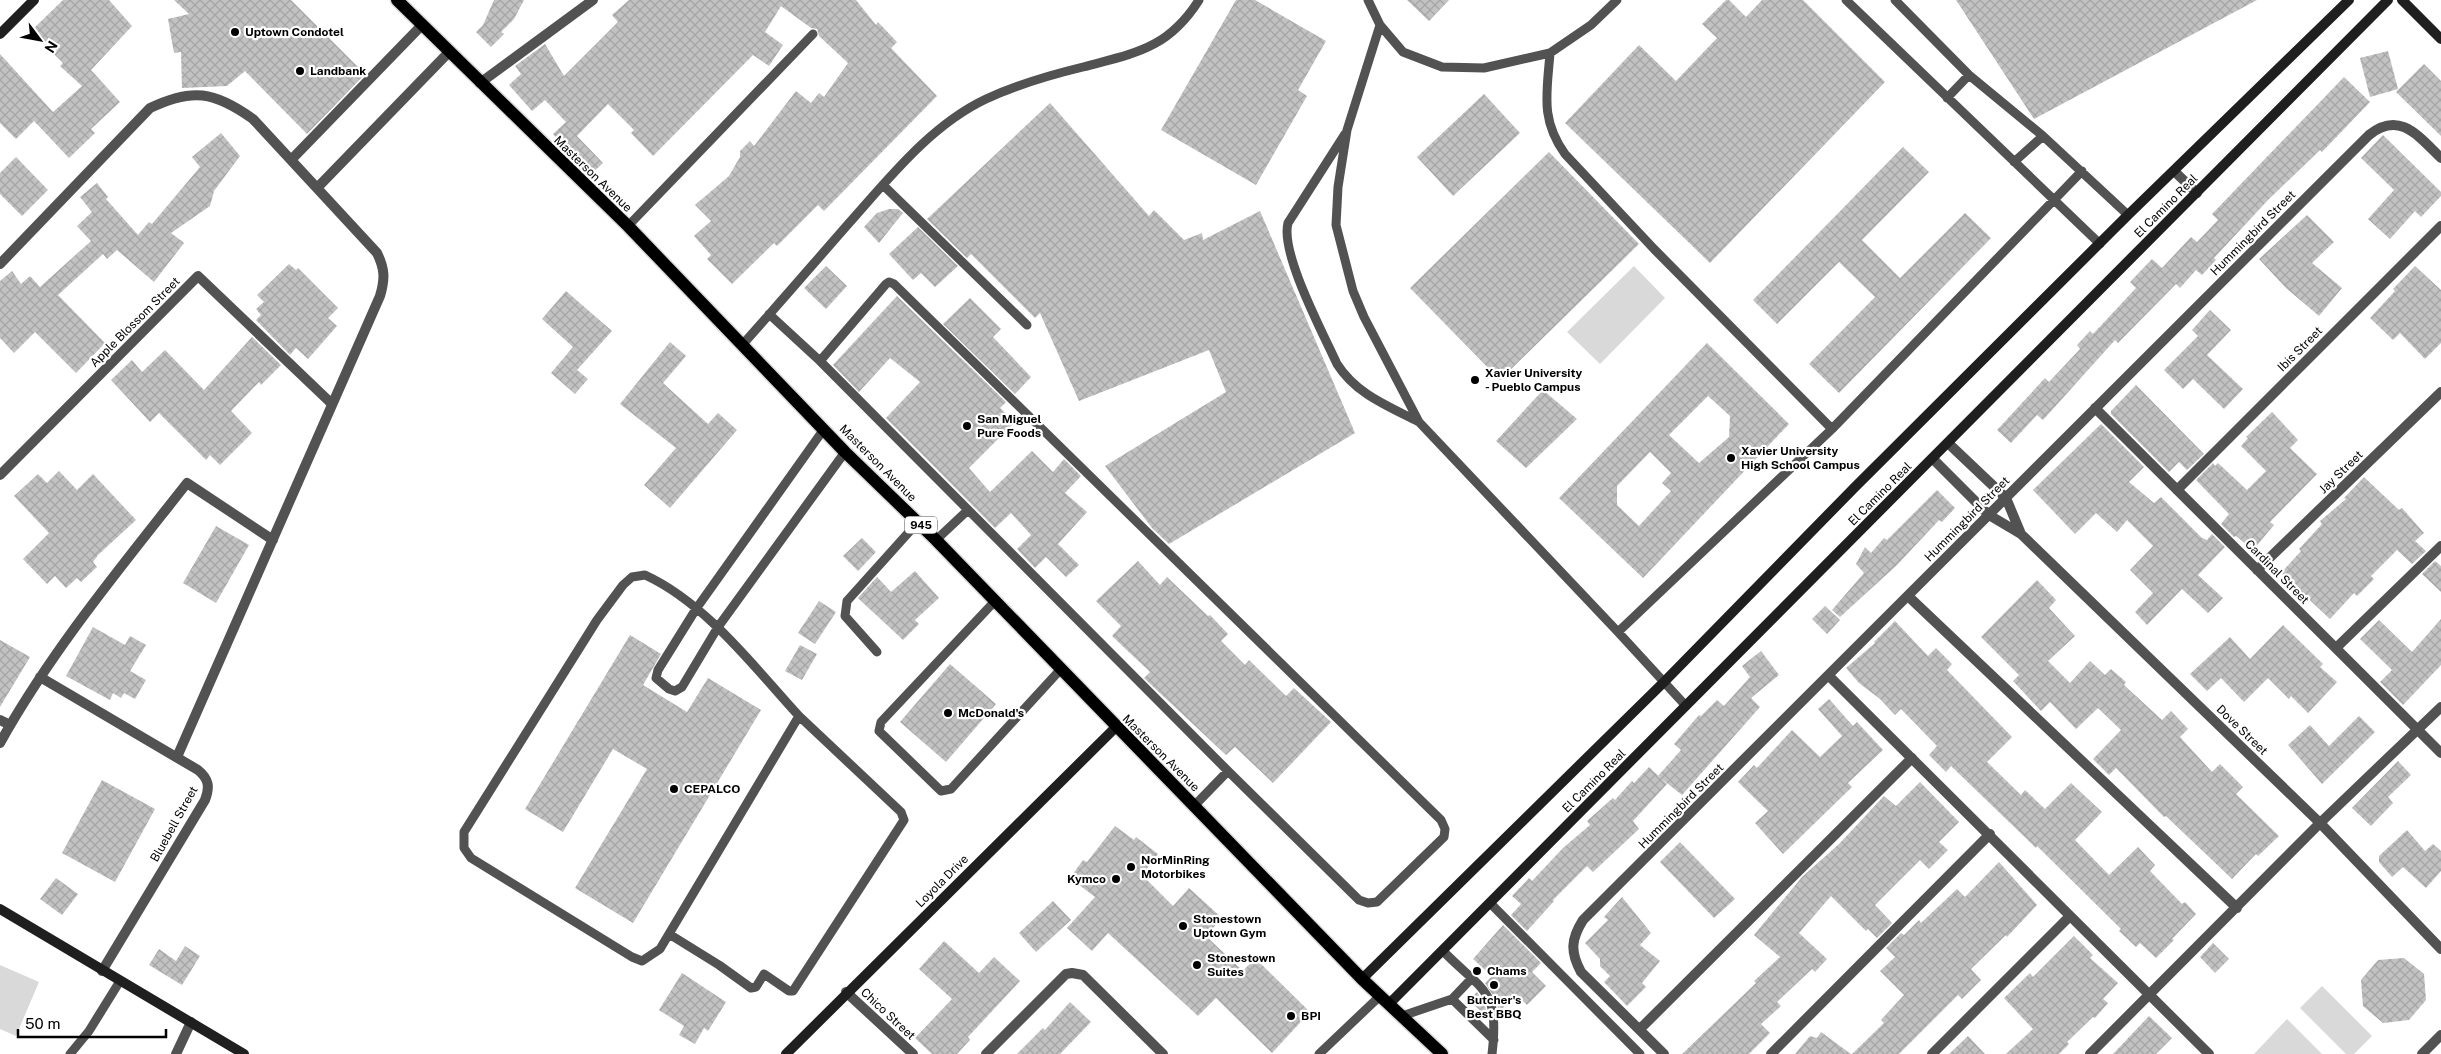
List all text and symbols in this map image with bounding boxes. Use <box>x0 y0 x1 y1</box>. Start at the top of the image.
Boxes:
north arrow <box>15 15 65 65</box>
place label: Uptown Condotel <box>245 25 344 39</box>
marker: Uptown Condotel <box>229 26 241 38</box>
text: N <box>41 38 61 56</box>
place label: Landbank <box>310 64 366 78</box>
marker: Landbank <box>294 65 306 77</box>
street label: Masterson Avenue <box>551 133 635 215</box>
street label: El Camino Real <box>2132 171 2201 240</box>
street label: Hummingbird Street <box>2208 187 2299 278</box>
street label: Apple Blossom Street <box>87 274 183 370</box>
street label: Ibis Street <box>2275 323 2326 374</box>
place label: Xavier University - Pueblo Campus <box>1485 366 1583 394</box>
marker: Xavier University - Pueblo Campus <box>1469 374 1481 386</box>
place label: San Miguel Pure Foods <box>977 412 1041 440</box>
marker: San Miguel Pure Foods <box>961 420 973 432</box>
street label: Masterson Avenue <box>837 422 919 504</box>
place label: Xavier University High School Campus <box>1741 444 1860 472</box>
street label: Jay Street <box>2316 447 2366 496</box>
marker: Xavier University High School Campus <box>1725 452 1737 464</box>
street label: El Camino Real <box>1846 459 1915 528</box>
street label: Hummingbird Street <box>1922 473 2013 564</box>
road number: 945 <box>905 516 937 534</box>
street label: Cardinal Street <box>2242 537 2312 607</box>
street label: Dove Street <box>2214 702 2271 758</box>
place label: McDonald's <box>958 706 1024 720</box>
marker: McDonald's <box>942 707 954 719</box>
street label: Masterson Avenue <box>1120 712 1202 794</box>
street label: El Camino Real <box>1560 746 1629 815</box>
street label: Hummingbird Street <box>1636 760 1727 851</box>
place label: CEPALCO <box>684 782 740 796</box>
street label: Bluebell Street <box>147 783 201 864</box>
marker: CEPALCO <box>668 783 680 795</box>
street label: Loyola Drive <box>913 852 971 910</box>
place label: NorMinRing Motorbikes <box>1141 853 1210 881</box>
marker: NorMinRing Motorbikes <box>1125 861 1137 873</box>
place label: Kymco <box>1067 872 1106 886</box>
marker: Kymco <box>1110 873 1122 885</box>
place label: Stonestown Uptown Gym <box>1193 912 1266 940</box>
marker: Stonestown Uptown Gym <box>1177 920 1189 932</box>
place label: Stonestown Suites <box>1207 951 1275 979</box>
marker: Stonestown Suites <box>1191 959 1203 971</box>
place label: Chams <box>1487 964 1527 978</box>
marker: Chams <box>1471 965 1483 977</box>
marker: Butcher's Best BBQ <box>1488 979 1500 991</box>
street label: Chico Street <box>858 985 918 1043</box>
place label: Butcher's Best BBQ <box>1466 993 1522 1021</box>
scale bar <box>18 1006 165 1038</box>
place label: BPI <box>1301 1009 1321 1023</box>
marker: BPI <box>1285 1010 1297 1022</box>
text: 50 m <box>25 1015 60 1032</box>

